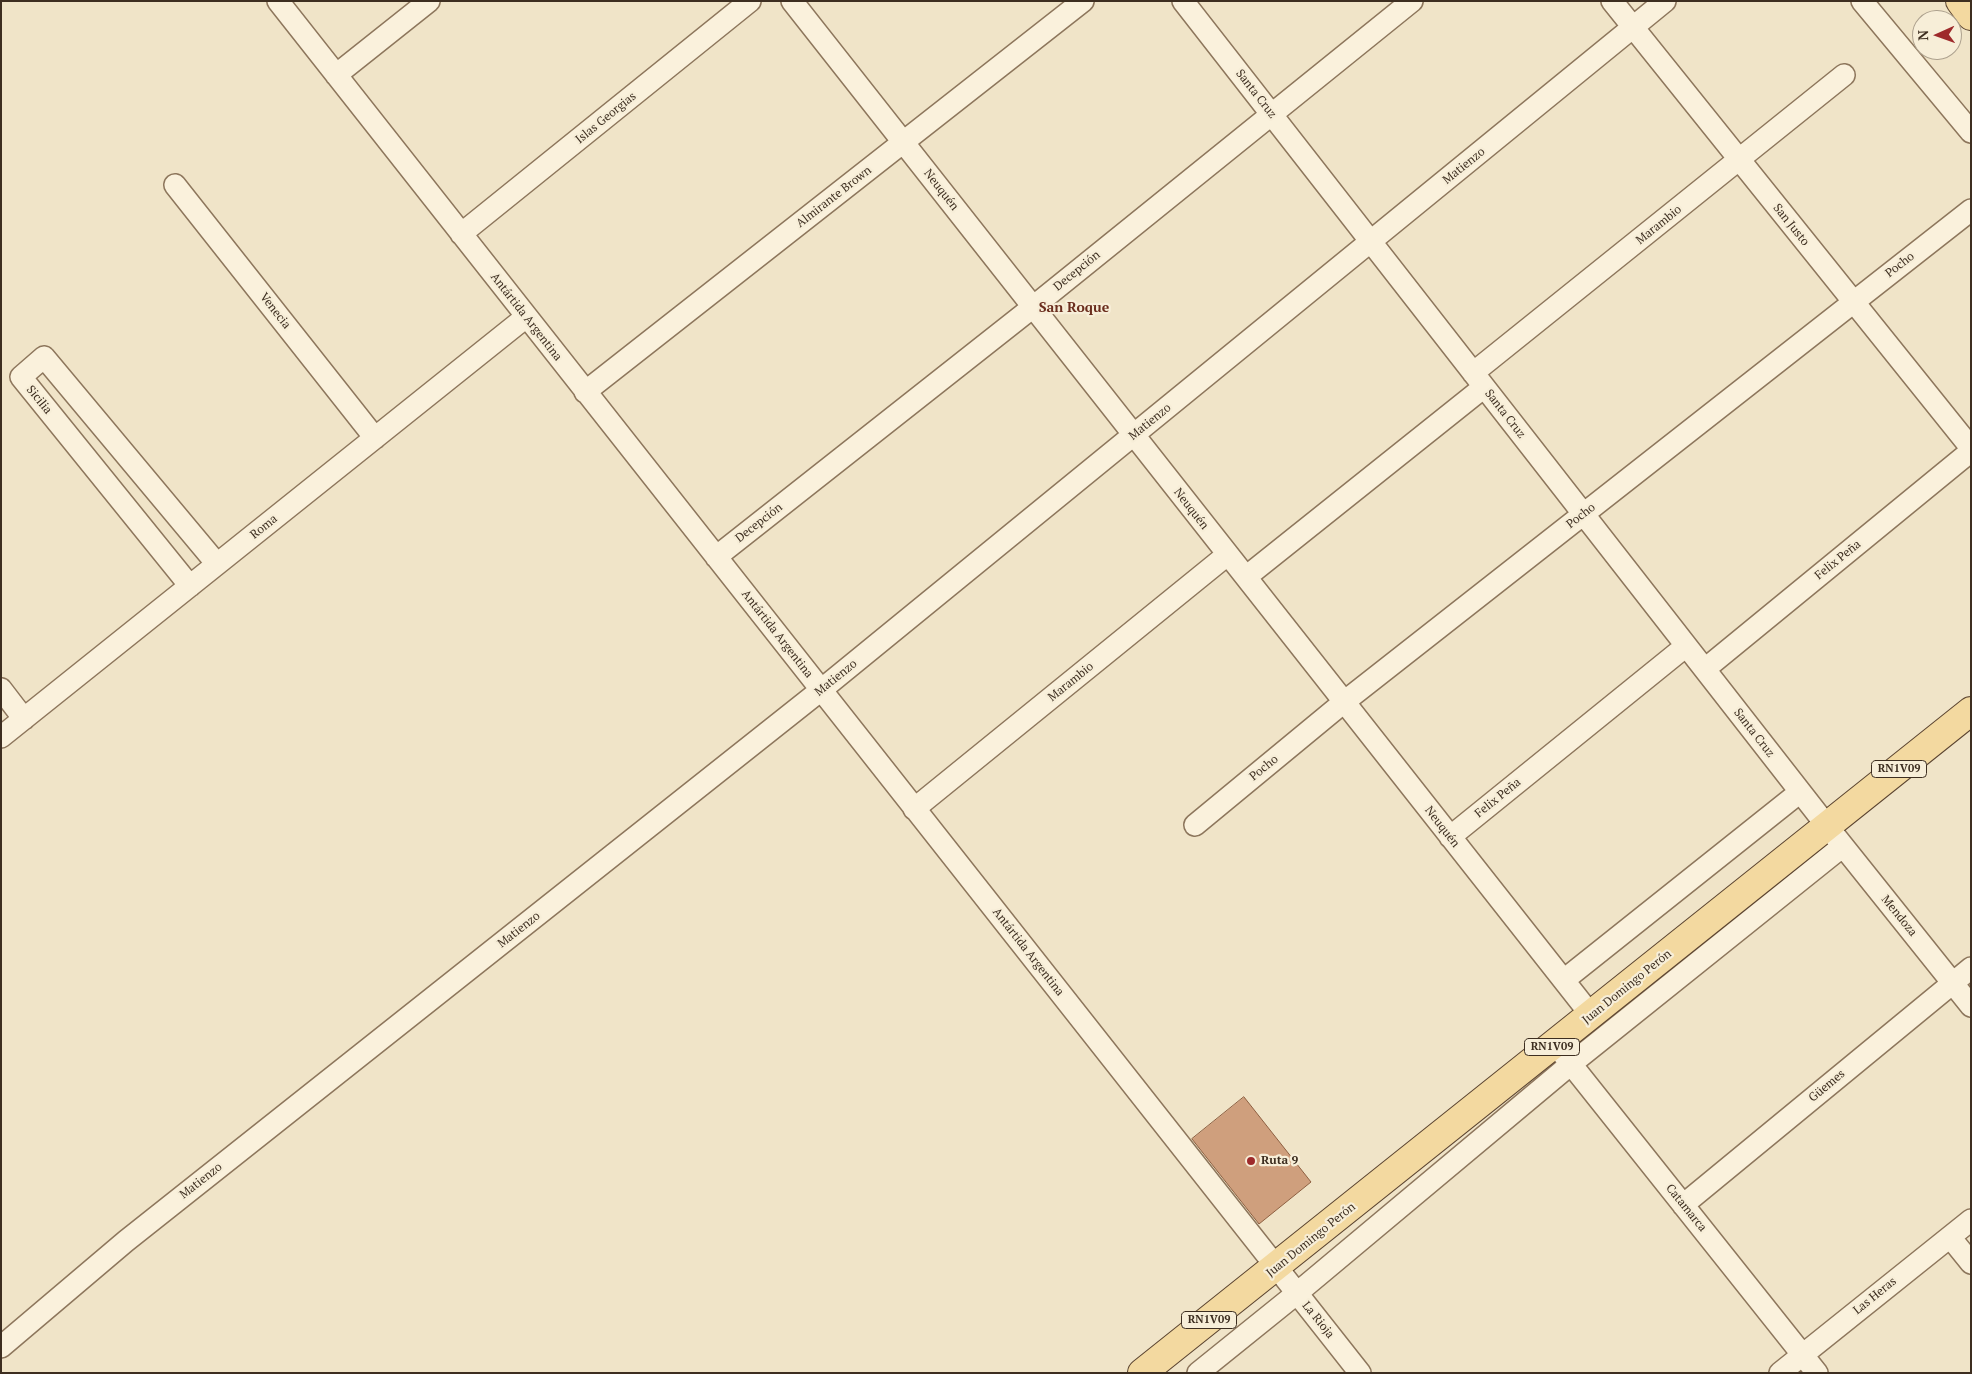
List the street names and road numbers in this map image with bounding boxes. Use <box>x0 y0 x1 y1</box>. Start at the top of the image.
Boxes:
street label: Santa Cruz <box>1232 67 1280 121</box>
street label: Islas Georgias <box>573 89 639 147</box>
street label: Matienzo <box>1440 145 1488 187</box>
street label: Almirante Brown <box>794 163 874 231</box>
street label: Neuquén <box>920 167 962 213</box>
street label: San Justo <box>1770 201 1812 249</box>
street label: Marambio <box>1633 202 1685 248</box>
street label: Decepción <box>1051 248 1103 294</box>
street label: Pocho <box>1883 249 1917 281</box>
street label: Antártida Argentina <box>487 270 565 364</box>
street label: Venecia <box>257 290 293 332</box>
street label: Sicilia <box>23 383 55 417</box>
street label: Santa Cruz <box>1481 387 1529 441</box>
street label: Matienzo <box>1126 401 1174 443</box>
street label: Neuquén <box>1170 486 1212 532</box>
street label: Decepción <box>733 500 785 546</box>
street label: Pocho <box>1564 500 1598 532</box>
street label: Roma <box>248 512 280 542</box>
street label: Felix Peña <box>1812 537 1864 583</box>
street label: Antártida Argentina <box>738 587 816 681</box>
street label: Matienzo <box>812 657 860 699</box>
street label: Marambio <box>1045 659 1097 705</box>
street label: Santa Cruz <box>1730 706 1778 760</box>
street label: Pocho <box>1247 752 1281 784</box>
road number: RN1V09 <box>1872 761 1926 778</box>
street label: Felix Peña <box>1472 775 1524 821</box>
street label: Neuquén <box>1421 804 1463 850</box>
street label: Mendoza <box>1878 893 1920 939</box>
street label: Antártida Argentina <box>989 905 1067 999</box>
street label: Matienzo <box>495 909 543 951</box>
street label: Juan Domingo Perón <box>1580 947 1674 1027</box>
road number: RN1V09 <box>1524 1038 1580 1056</box>
street label: Güemes <box>1806 1067 1848 1105</box>
street label: Matienzo <box>177 1160 225 1202</box>
street label: Catamarca <box>1662 1181 1710 1235</box>
street label: Juan Domingo Perón <box>1264 1200 1358 1280</box>
street label: Las Heras <box>1850 1274 1900 1318</box>
street label: La Rioja <box>1299 1299 1337 1341</box>
road number: RN1V09 <box>1182 1312 1236 1328</box>

